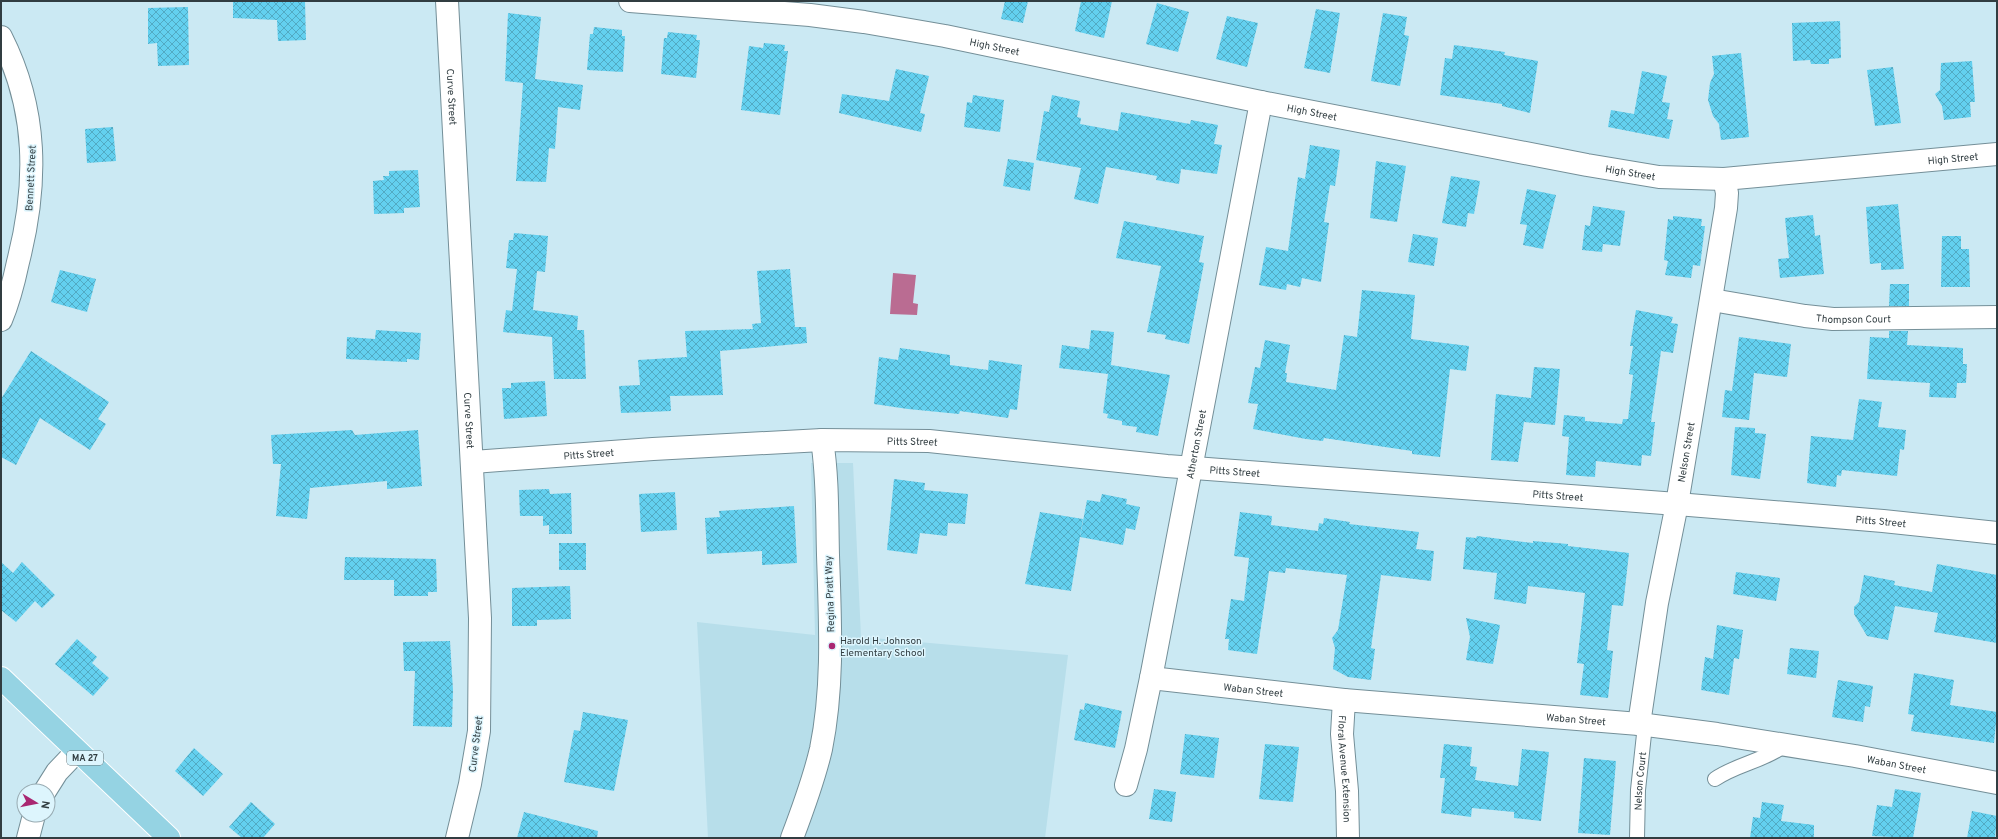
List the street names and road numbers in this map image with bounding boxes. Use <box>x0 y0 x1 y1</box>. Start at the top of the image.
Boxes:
street label: High Street <box>968 36 1021 59</box>
street label: Curve Street <box>443 68 459 126</box>
street label: High Street <box>1286 102 1338 125</box>
street label: Bennett Street <box>23 144 40 211</box>
street label: High Street <box>1927 151 1979 168</box>
street label: High Street <box>1604 163 1656 184</box>
street label: Thompson Court <box>1815 312 1891 327</box>
street label: Curve Street <box>460 392 476 449</box>
street label: Atherton Street <box>1184 408 1210 480</box>
street label: Nelson Street <box>1676 421 1698 483</box>
street label: Pitts Street <box>887 436 938 450</box>
street label: Pitts Street <box>563 447 615 463</box>
street label: Pitts Street <box>1209 464 1261 481</box>
street label: Pitts Street <box>1532 488 1584 505</box>
street label: Pitts Street <box>1855 514 1907 531</box>
street label: Regina Pratt Way <box>823 555 838 633</box>
street label: Waban Street <box>1223 681 1284 701</box>
street label: Waban Street <box>1545 711 1607 729</box>
street label: Curve Street <box>467 715 486 773</box>
street label: Floral Avenue Extension <box>1334 715 1353 823</box>
road number: MA 27 <box>67 751 103 765</box>
street label: Nelson Court <box>1633 751 1650 811</box>
street label: Waban Street <box>1866 753 1927 777</box>

